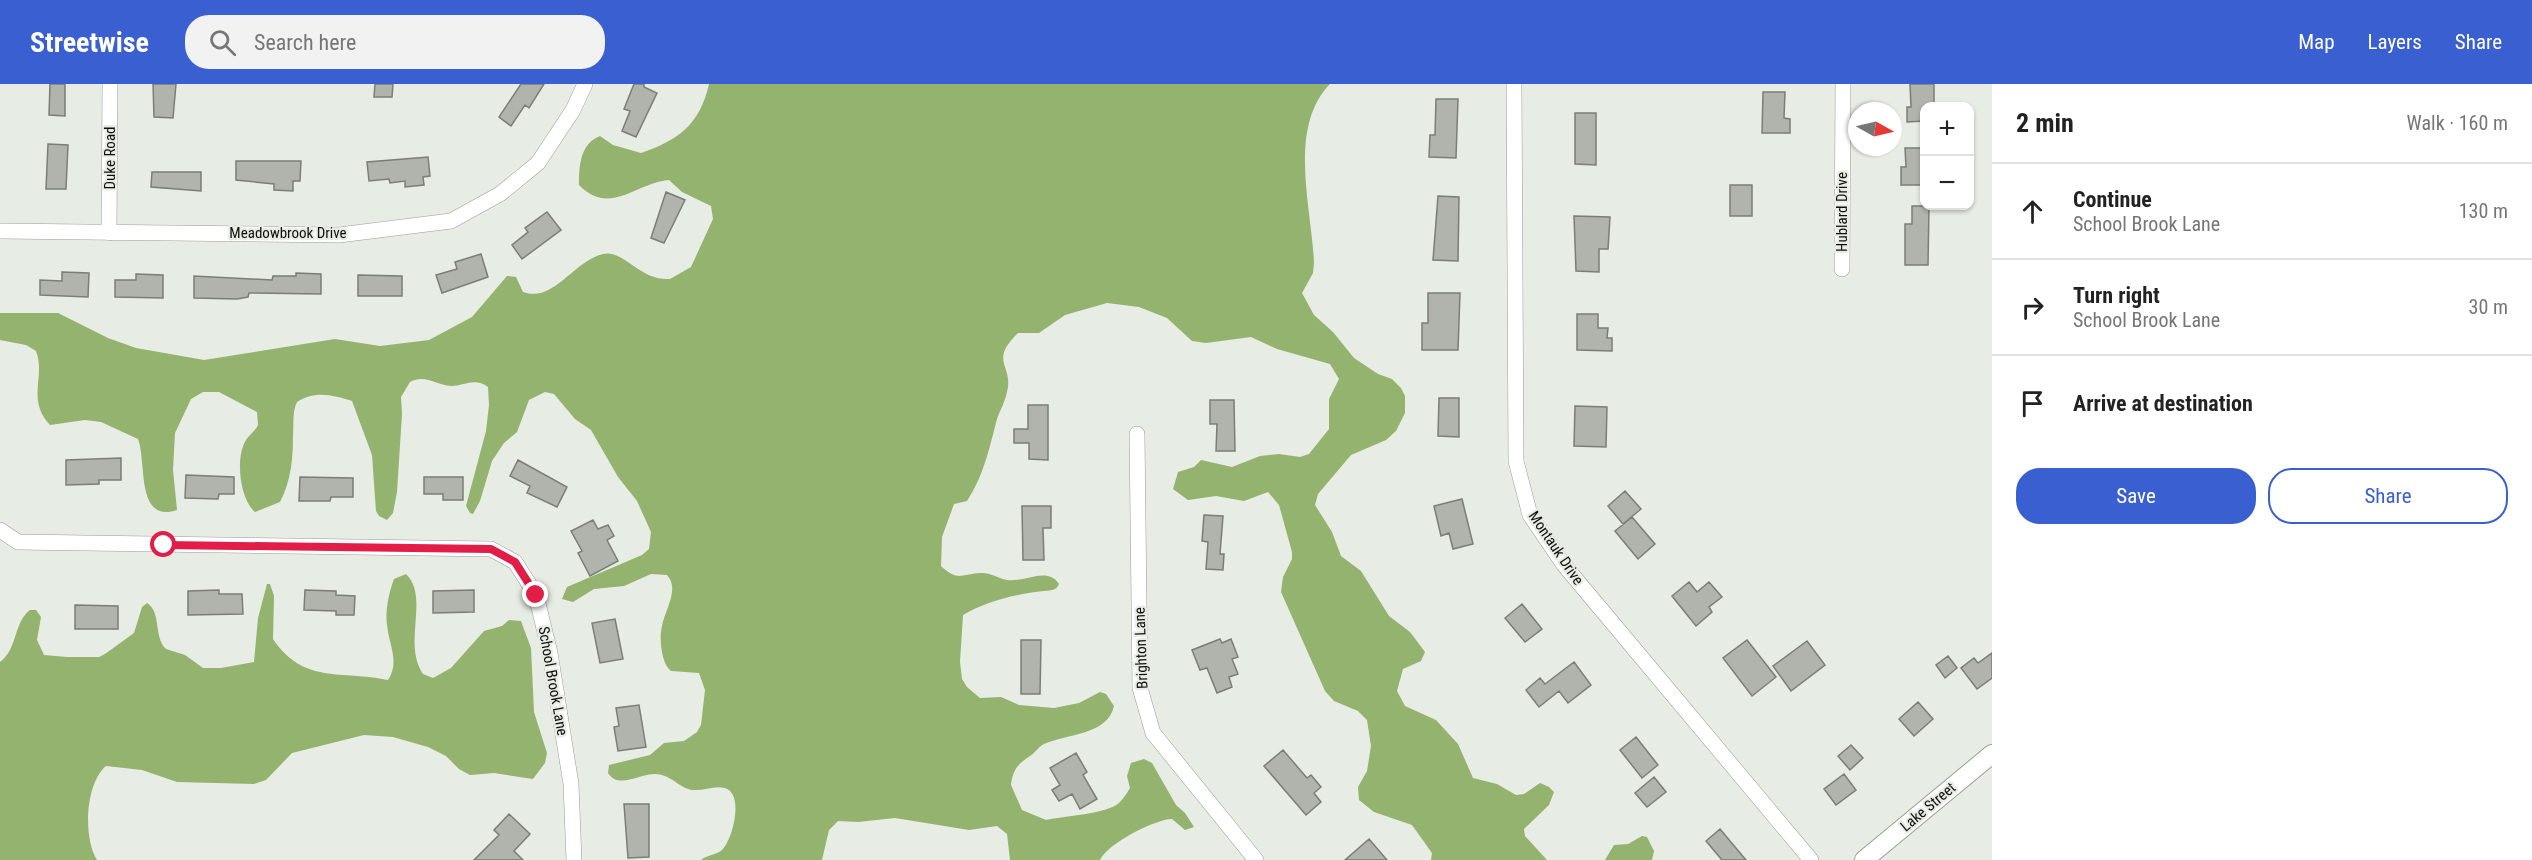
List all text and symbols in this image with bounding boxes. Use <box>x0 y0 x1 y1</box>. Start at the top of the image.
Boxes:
search box <box>185 15 605 69</box>
text: Streetwise <box>30 26 149 59</box>
icon: search <box>206 26 239 59</box>
text: Search here <box>254 30 356 55</box>
text: Map <box>2298 30 2335 54</box>
text: Layers <box>2368 30 2422 54</box>
text: Share <box>2455 30 2502 54</box>
north arrow <box>1848 102 1902 156</box>
map controls <box>1920 102 1974 210</box>
button: + <box>1920 102 1974 156</box>
text: 2 min <box>2016 108 2074 138</box>
text: Walk · 160 m <box>2407 111 2508 135</box>
street label: Duke Road <box>101 126 119 190</box>
button: − <box>1920 156 1974 210</box>
street label: Hublard Drive <box>1833 172 1851 252</box>
text: Continue <box>2073 187 2152 212</box>
icon: ahead <box>2016 195 2049 228</box>
text: 130 m <box>2459 199 2508 223</box>
text: School Brook Lane <box>2073 212 2220 236</box>
street label: Meadowbrook Drive <box>229 224 347 242</box>
text: Turn right <box>2073 283 2160 308</box>
icon: right <box>2016 291 2049 324</box>
text: 30 m <box>2469 295 2508 319</box>
text: School Brook Lane <box>2073 308 2220 332</box>
icon: arrive <box>2016 387 2049 420</box>
text: Arrive at destination <box>2073 391 2253 416</box>
button: Save <box>2016 468 2256 524</box>
button: Share <box>2268 468 2508 524</box>
street label: Montauk Drive <box>1525 508 1587 588</box>
route start <box>150 531 176 557</box>
route end <box>522 581 548 607</box>
street label: Brighton Lane <box>1131 607 1151 689</box>
street label: School Brook Lane <box>535 625 571 737</box>
street label: Lake Street <box>1897 779 1959 835</box>

